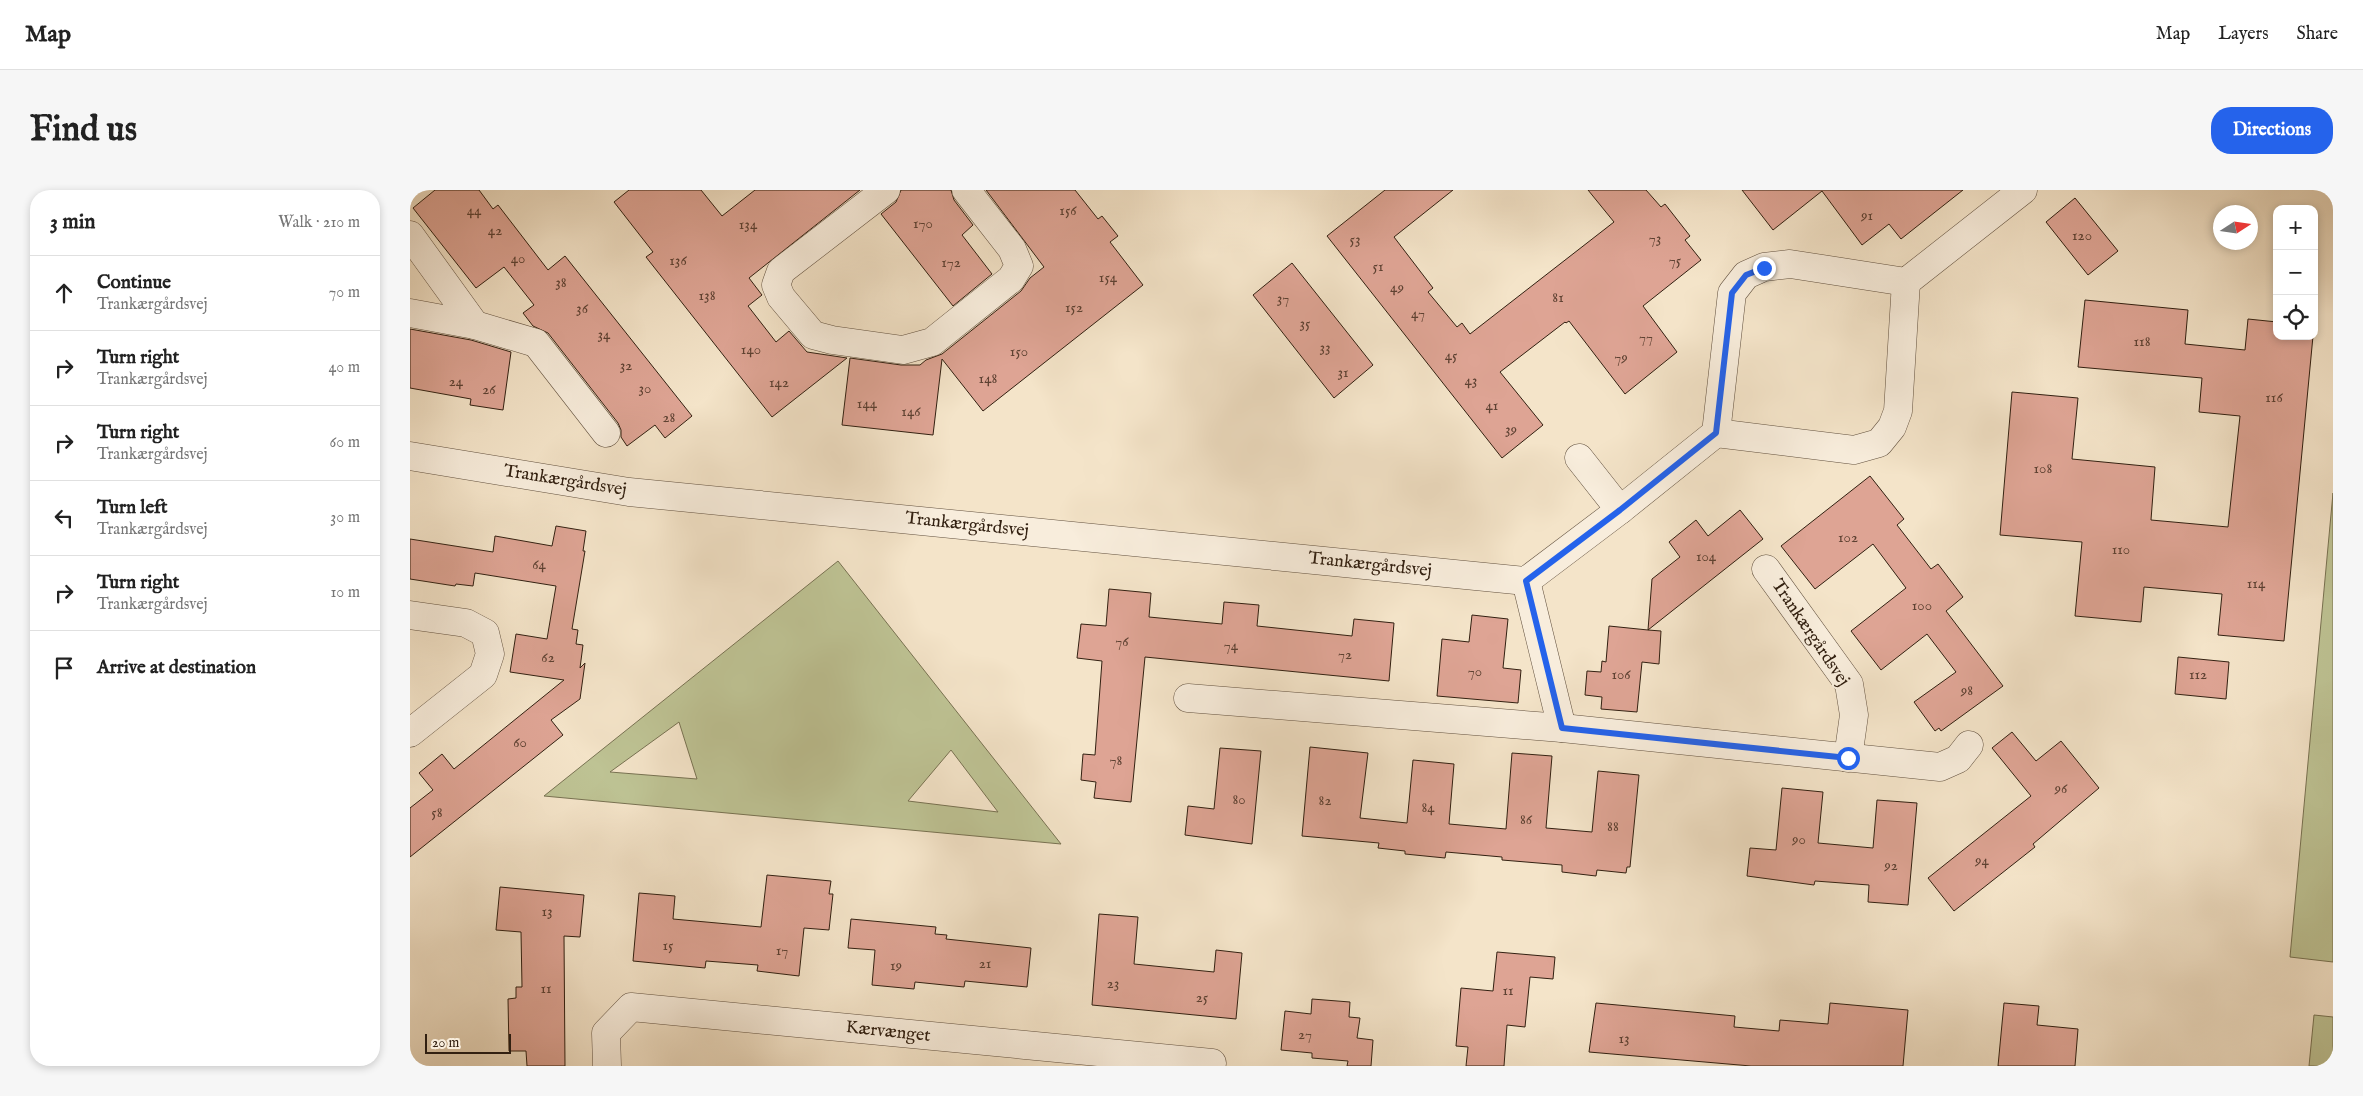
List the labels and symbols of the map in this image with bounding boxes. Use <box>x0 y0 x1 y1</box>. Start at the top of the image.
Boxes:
house number: 44 <box>467 201 482 220</box>
house number: 156 <box>1059 201 1077 220</box>
north arrow <box>2213 205 2258 250</box>
house number: 91 <box>1860 206 1873 225</box>
house number: 170 <box>913 214 933 233</box>
house number: 134 <box>739 215 758 234</box>
house number: 42 <box>488 221 502 240</box>
house number: 120 <box>2072 226 2092 245</box>
house number: 73 <box>1649 229 1661 248</box>
house number: 53 <box>1349 230 1361 249</box>
house number: 40 <box>511 249 525 268</box>
house number: 136 <box>669 251 687 270</box>
house number: 75 <box>1669 251 1682 270</box>
house number: 172 <box>941 253 961 272</box>
house number: 51 <box>1372 257 1384 276</box>
route end <box>1753 257 1776 280</box>
house number: 154 <box>1099 268 1118 287</box>
house number: 38 <box>555 273 567 292</box>
house number: 49 <box>1390 278 1404 297</box>
house number: 138 <box>698 286 716 305</box>
house number: 81 <box>1552 288 1564 307</box>
house number: 37 <box>1277 289 1289 308</box>
house number: 152 <box>1065 298 1083 317</box>
house number: 36 <box>576 299 589 318</box>
house number: 47 <box>1411 304 1425 323</box>
house number: 35 <box>1299 314 1311 333</box>
house number: 34 <box>598 325 611 344</box>
house number: 77 <box>1639 328 1653 347</box>
house number: 118 <box>2133 332 2151 351</box>
house number: 33 <box>1319 338 1331 357</box>
house number: 140 <box>741 340 761 359</box>
house number: 150 <box>1010 342 1028 361</box>
house number: 45 <box>1445 346 1458 365</box>
house number: 79 <box>1614 348 1628 367</box>
house number: 32 <box>620 356 632 375</box>
house number: 31 <box>1337 363 1349 382</box>
house number: 148 <box>979 369 998 388</box>
house number: 43 <box>1465 371 1477 390</box>
house number: 24 <box>449 372 464 391</box>
house number: 142 <box>769 373 789 392</box>
house number: 30 <box>639 379 651 398</box>
house number: 26 <box>482 380 496 399</box>
house number: 116 <box>2265 388 2283 407</box>
house number: 144 <box>857 394 878 413</box>
house number: 41 <box>1486 396 1498 415</box>
house number: 146 <box>901 402 921 421</box>
house number: 28 <box>663 408 676 427</box>
house number: 39 <box>1505 420 1517 439</box>
house number: 108 <box>2034 459 2053 478</box>
street label: Trankærgårdsvej <box>502 460 628 502</box>
street label: Trankærgårdsvej <box>904 507 1030 543</box>
house number: 102 <box>1838 528 1858 547</box>
house number: 110 <box>2112 540 2130 559</box>
street label: Trankærgårdsvej <box>1307 547 1433 583</box>
house number: 104 <box>1696 547 1717 566</box>
house number: 64 <box>532 555 546 574</box>
house number: 114 <box>2247 574 2266 593</box>
street label: Trankærgårdsvej <box>1766 575 1854 691</box>
house number: 100 <box>1912 596 1932 615</box>
house number: 76 <box>1115 632 1129 651</box>
house number: 74 <box>1224 636 1239 655</box>
house number: 72 <box>1338 645 1352 664</box>
house number: 62 <box>541 648 555 667</box>
house number: 70 <box>1468 662 1482 681</box>
house number: 106 <box>1611 665 1631 684</box>
house number: 112 <box>2189 665 2207 684</box>
house number: 98 <box>1960 681 1973 700</box>
house number: 60 <box>513 733 527 752</box>
route start <box>1837 747 1860 770</box>
house number: 78 <box>1110 751 1123 770</box>
house number: 96 <box>2054 779 2068 798</box>
house number: 80 <box>1232 790 1246 809</box>
house number: 82 <box>1319 791 1331 810</box>
house number: 84 <box>1421 798 1435 817</box>
house number: 58 <box>431 803 443 822</box>
house number: 86 <box>1520 810 1533 829</box>
house number: 88 <box>1607 817 1619 836</box>
house number: 90 <box>1791 830 1806 849</box>
house number: 94 <box>1974 851 1990 870</box>
house number: 92 <box>1883 856 1898 875</box>
house number: 13 <box>541 902 553 921</box>
house number: 15 <box>662 936 674 955</box>
house number: 17 <box>776 941 788 960</box>
house number: 21 <box>979 954 991 973</box>
house number: 19 <box>890 956 902 975</box>
house number: 23 <box>1107 974 1119 993</box>
house number: 11 <box>540 979 552 998</box>
house number: 11 <box>1502 981 1514 1000</box>
house number: 25 <box>1196 988 1209 1007</box>
street label: Kærvænget <box>845 1016 931 1048</box>
house number: 27 <box>1298 1025 1312 1044</box>
house number: 13 <box>1618 1029 1630 1048</box>
scale bar <box>425 1031 511 1054</box>

